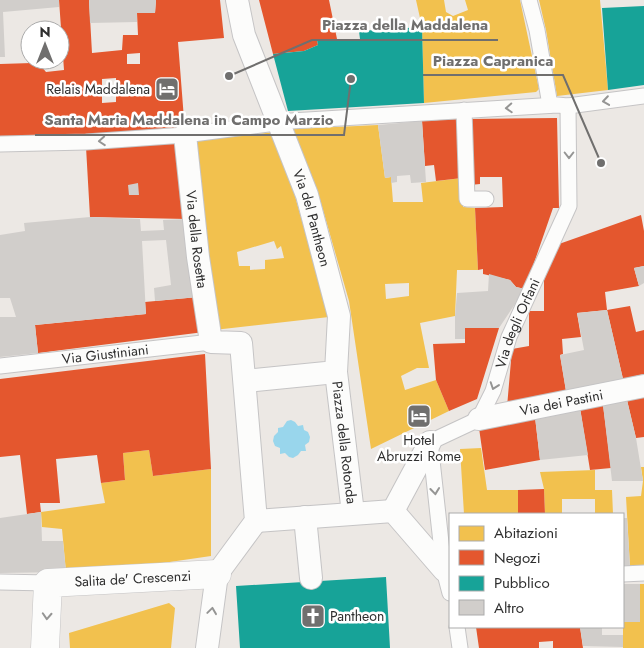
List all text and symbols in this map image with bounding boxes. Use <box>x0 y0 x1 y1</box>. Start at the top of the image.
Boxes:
callout: Piazza della Maddalena <box>312 10 498 40</box>
text: Piazza della Maddalena <box>322 14 488 36</box>
north arrow <box>20 20 70 70</box>
text: N <box>39 22 51 42</box>
callout: Piazza Capranica <box>423 45 563 75</box>
text: Piazza Capranica <box>433 50 553 72</box>
hotel icon: Relais Maddalena <box>154 76 180 102</box>
place label: Relais Maddalena <box>46 79 150 99</box>
one-way arrow <box>602 95 610 106</box>
one-way arrow <box>504 102 512 113</box>
callout: Santa Maria Maddalena in Campo Marzio <box>35 105 344 135</box>
text: Santa Maria Maddalena in Campo Marzio <box>44 109 334 131</box>
one-way arrow <box>98 135 106 146</box>
one-way arrow <box>564 152 574 159</box>
street label: Via del Pantheon <box>288 166 336 269</box>
street label: Via della Rosetta <box>181 189 213 290</box>
street label: Via degli Orfani <box>490 275 545 371</box>
street label: Via Giustiniani <box>61 339 150 369</box>
street label: Piazza della Rotonda <box>327 380 362 505</box>
one-way arrow <box>490 381 500 390</box>
street label: Via dei Pastini <box>518 384 605 421</box>
hotel icon: Hotel Abruzzi Rome <box>406 403 432 429</box>
place label: Hotel Abruzzi Rome <box>377 430 461 466</box>
one-way arrow <box>429 487 440 495</box>
legend <box>449 513 624 628</box>
text: Abitazioni <box>494 522 558 544</box>
text: Negozi <box>494 547 541 569</box>
street label: Salita de' Crescenzi <box>74 565 192 592</box>
text: Pubblico <box>494 572 550 594</box>
text: Altro <box>494 597 524 619</box>
church icon: Pantheon <box>300 603 326 629</box>
place label: Pantheon <box>330 606 384 626</box>
one-way arrow <box>206 607 217 615</box>
one-way arrow <box>41 612 52 620</box>

